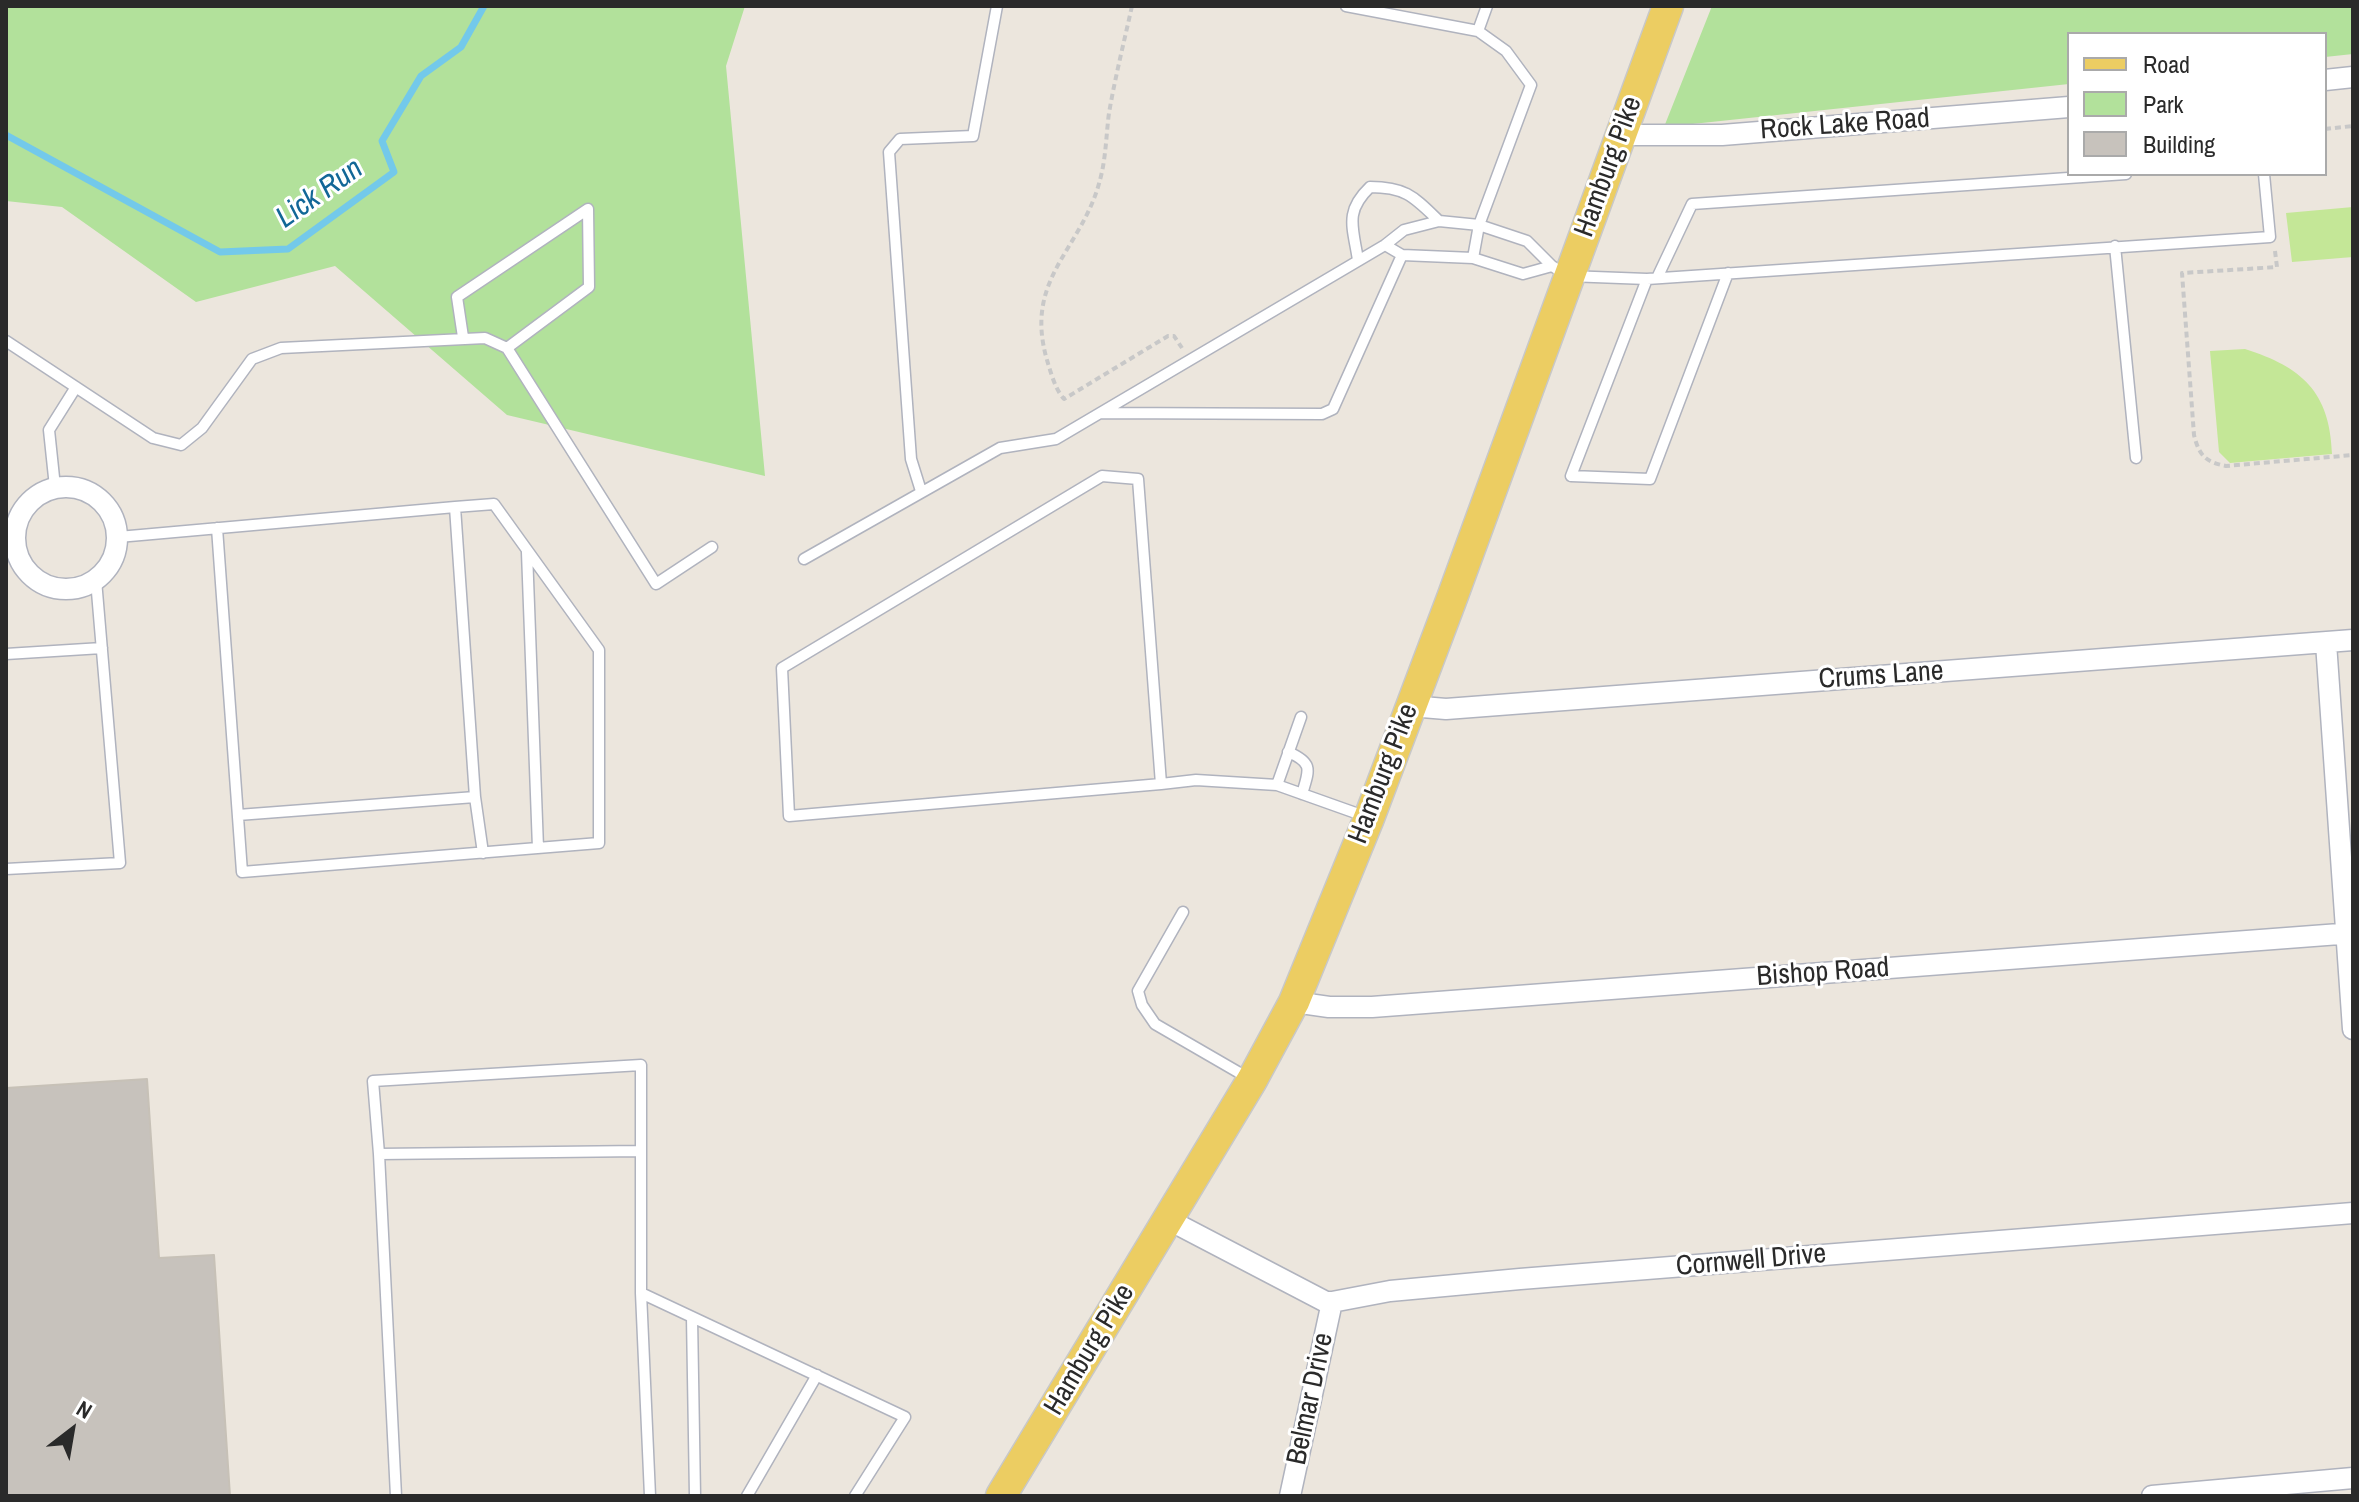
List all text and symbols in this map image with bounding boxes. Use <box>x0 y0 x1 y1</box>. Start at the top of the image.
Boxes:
legend <box>2067 32 2327 176</box>
text: Road <box>2143 48 2190 80</box>
text: Park <box>2143 88 2183 120</box>
street label: Hamburg Pike <box>1568 92 1650 242</box>
street label: Rock Lake Road <box>1759 102 1931 148</box>
text: Building <box>2143 128 2215 160</box>
water label: Lick Run <box>270 151 370 237</box>
street label: Crums Lane <box>1817 655 1945 697</box>
street label: Hamburg Pike <box>1342 699 1426 849</box>
street label: Bishop Road <box>1756 952 1890 994</box>
street label: Cornwell Drive <box>1675 1238 1827 1284</box>
street label: Hamburg Pike <box>1038 1278 1142 1422</box>
street label: Belmar Drive <box>1281 1330 1341 1468</box>
north arrow <box>32 1390 112 1470</box>
text: N <box>71 1393 98 1426</box>

